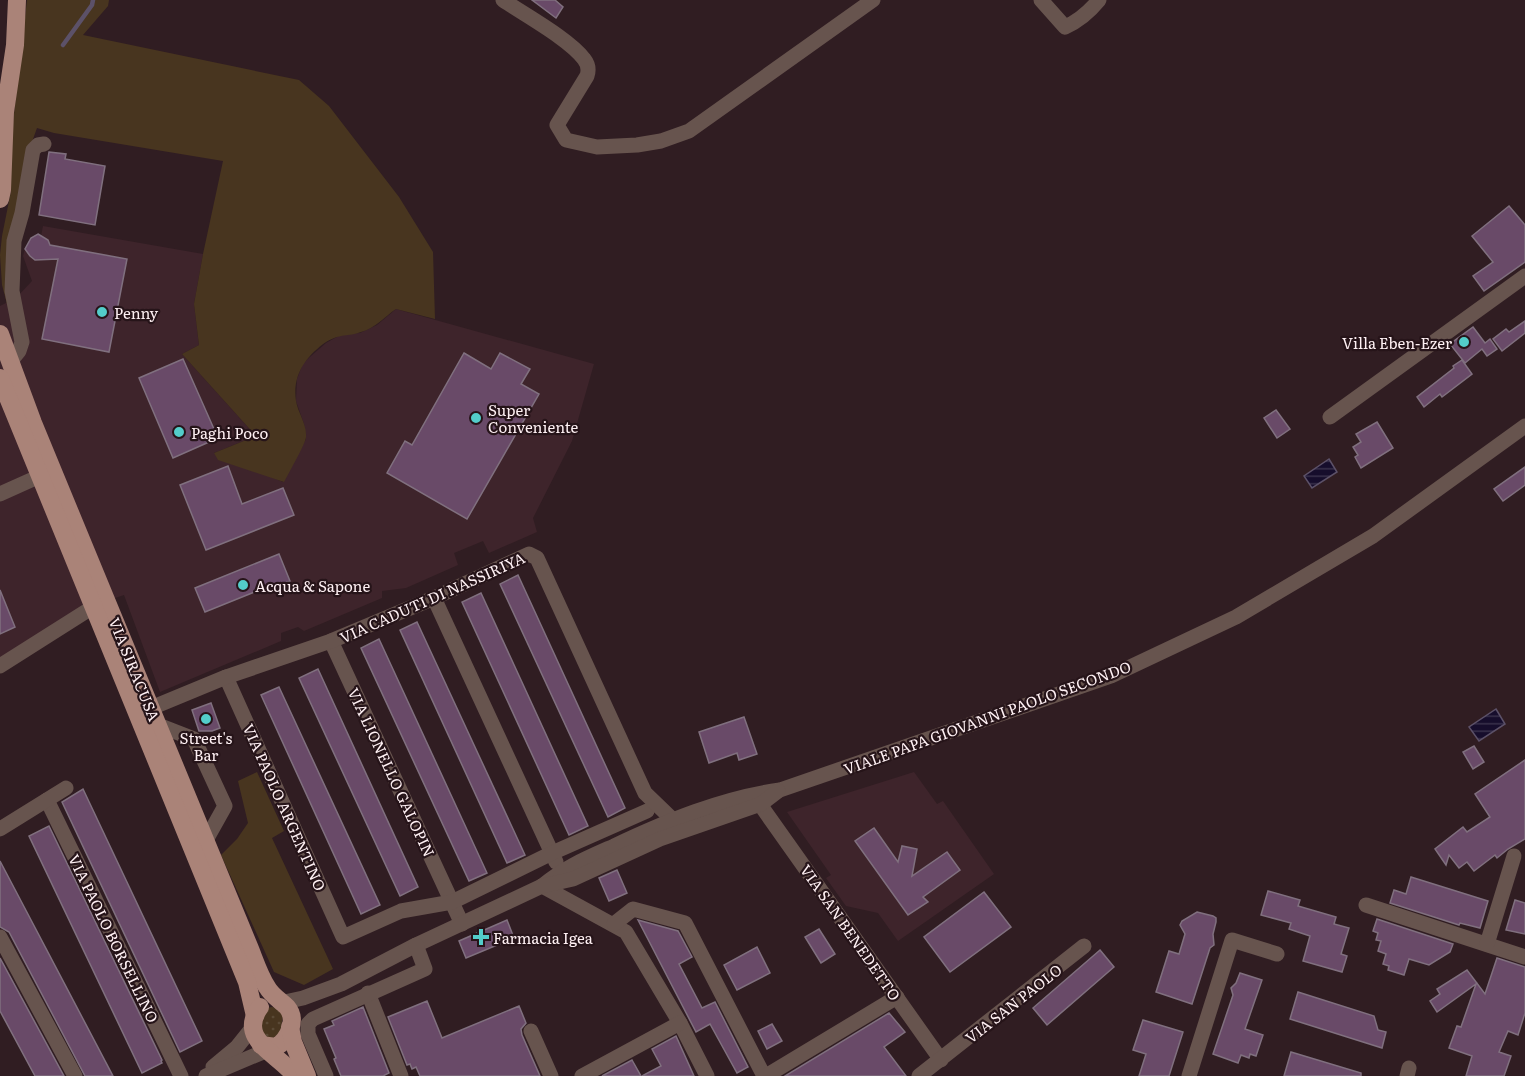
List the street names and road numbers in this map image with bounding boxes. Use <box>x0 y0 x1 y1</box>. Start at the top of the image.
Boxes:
street label: VIA CADUTI DI NASSIRIYA <box>336 546 528 648</box>
street label: VIA SIRACUSA <box>104 614 166 724</box>
street label: VIALE PAPA GIOVANNI PAOLO SECONDO <box>840 654 1134 780</box>
street label: VIA LIONELLO GALOPIN <box>343 684 441 860</box>
street label: VIA PAOLO ARGENTINO <box>238 720 332 894</box>
street label: VIA PAOLO BORSELLINO <box>63 850 165 1026</box>
street label: VIA SAN BENEDETTO <box>795 859 907 1005</box>
street label: VIA SAN PAOLO <box>960 958 1066 1048</box>

